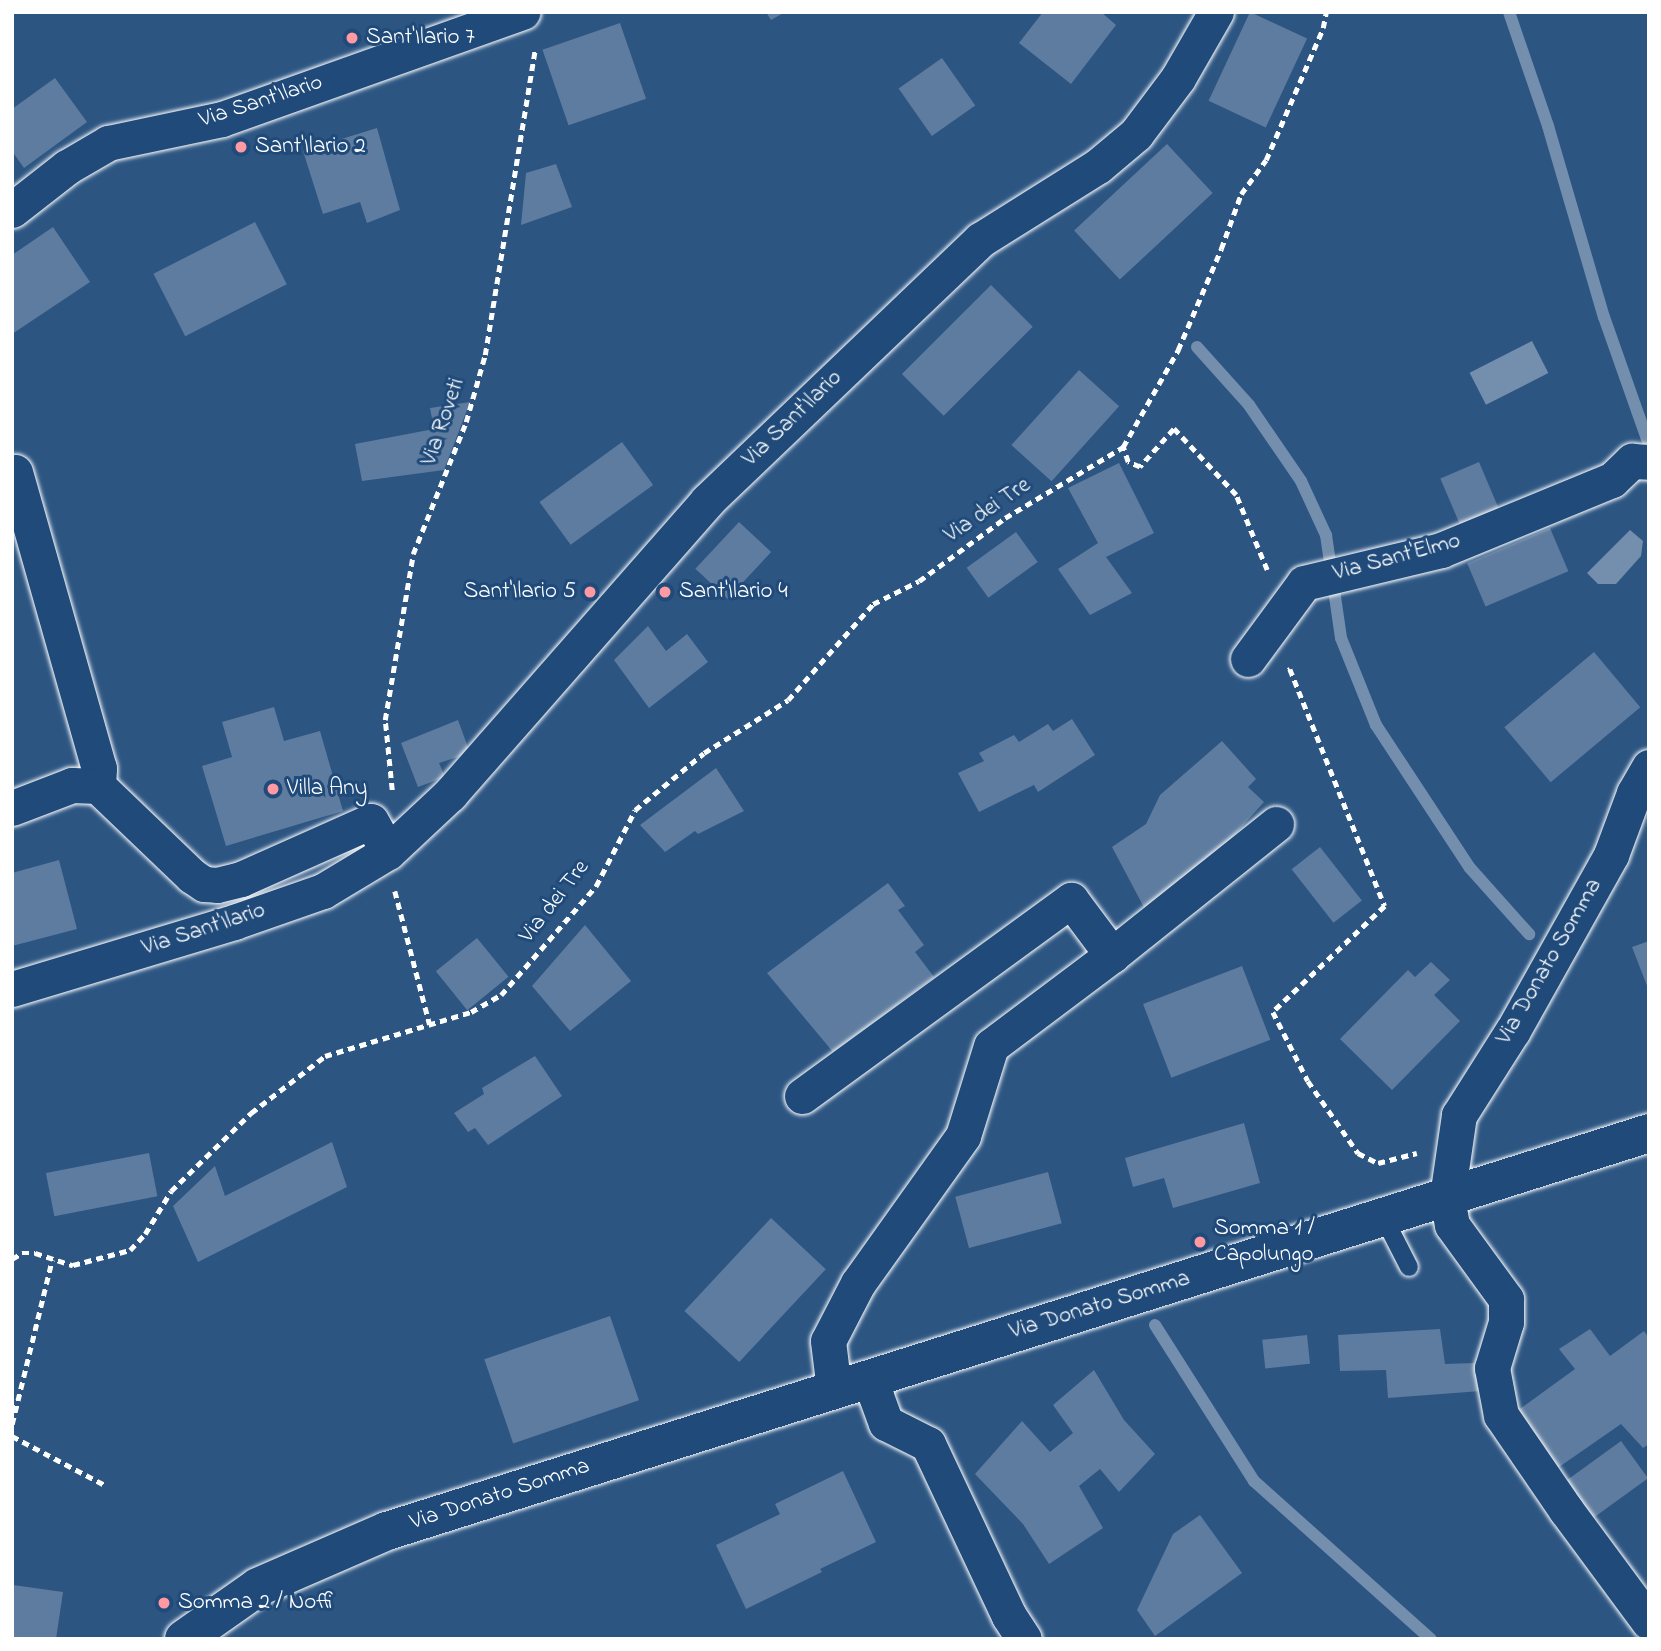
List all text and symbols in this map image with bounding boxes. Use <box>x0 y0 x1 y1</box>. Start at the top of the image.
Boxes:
place label: Sant'Ilario 7 <box>366 24 475 52</box>
marker: Sant'Ilario 7 <box>344 30 360 46</box>
street label: Via Sant'Ilario <box>196 69 326 135</box>
place label: Sant'Ilario 2 <box>255 133 366 161</box>
marker: Sant'Ilario 2 <box>233 139 249 155</box>
street label: Via Sant'Ilario <box>737 365 849 473</box>
street label: Via Roveti <box>416 375 472 469</box>
street label: Via dei Tre <box>940 472 1036 550</box>
street label: Via Sant'Elmo <box>1330 528 1464 588</box>
place label: Sant'Ilario 5 <box>464 578 576 606</box>
place label: Sant'Ilario 4 <box>679 578 788 606</box>
marker: Sant'Ilario 5 <box>582 584 598 600</box>
marker: Sant'Ilario 4 <box>657 584 673 600</box>
place label: Villa Any <box>287 775 367 803</box>
marker: Villa Any <box>265 781 281 797</box>
street label: Via dei Tre <box>514 855 596 949</box>
street label: Via Donato Somma <box>1491 874 1609 1050</box>
street label: Via Sant'Ilario <box>139 897 269 963</box>
place label: Somma 1 / Capolungo <box>1214 1215 1315 1269</box>
marker: Somma 1 / Capolungo <box>1192 1234 1208 1250</box>
street label: Via Donato Somma <box>1006 1265 1194 1347</box>
street label: Via Donato Somma <box>407 1453 593 1537</box>
place label: Somma 2 / Noffi <box>178 1589 334 1617</box>
marker: Somma 2 / Noffi <box>156 1595 172 1611</box>

